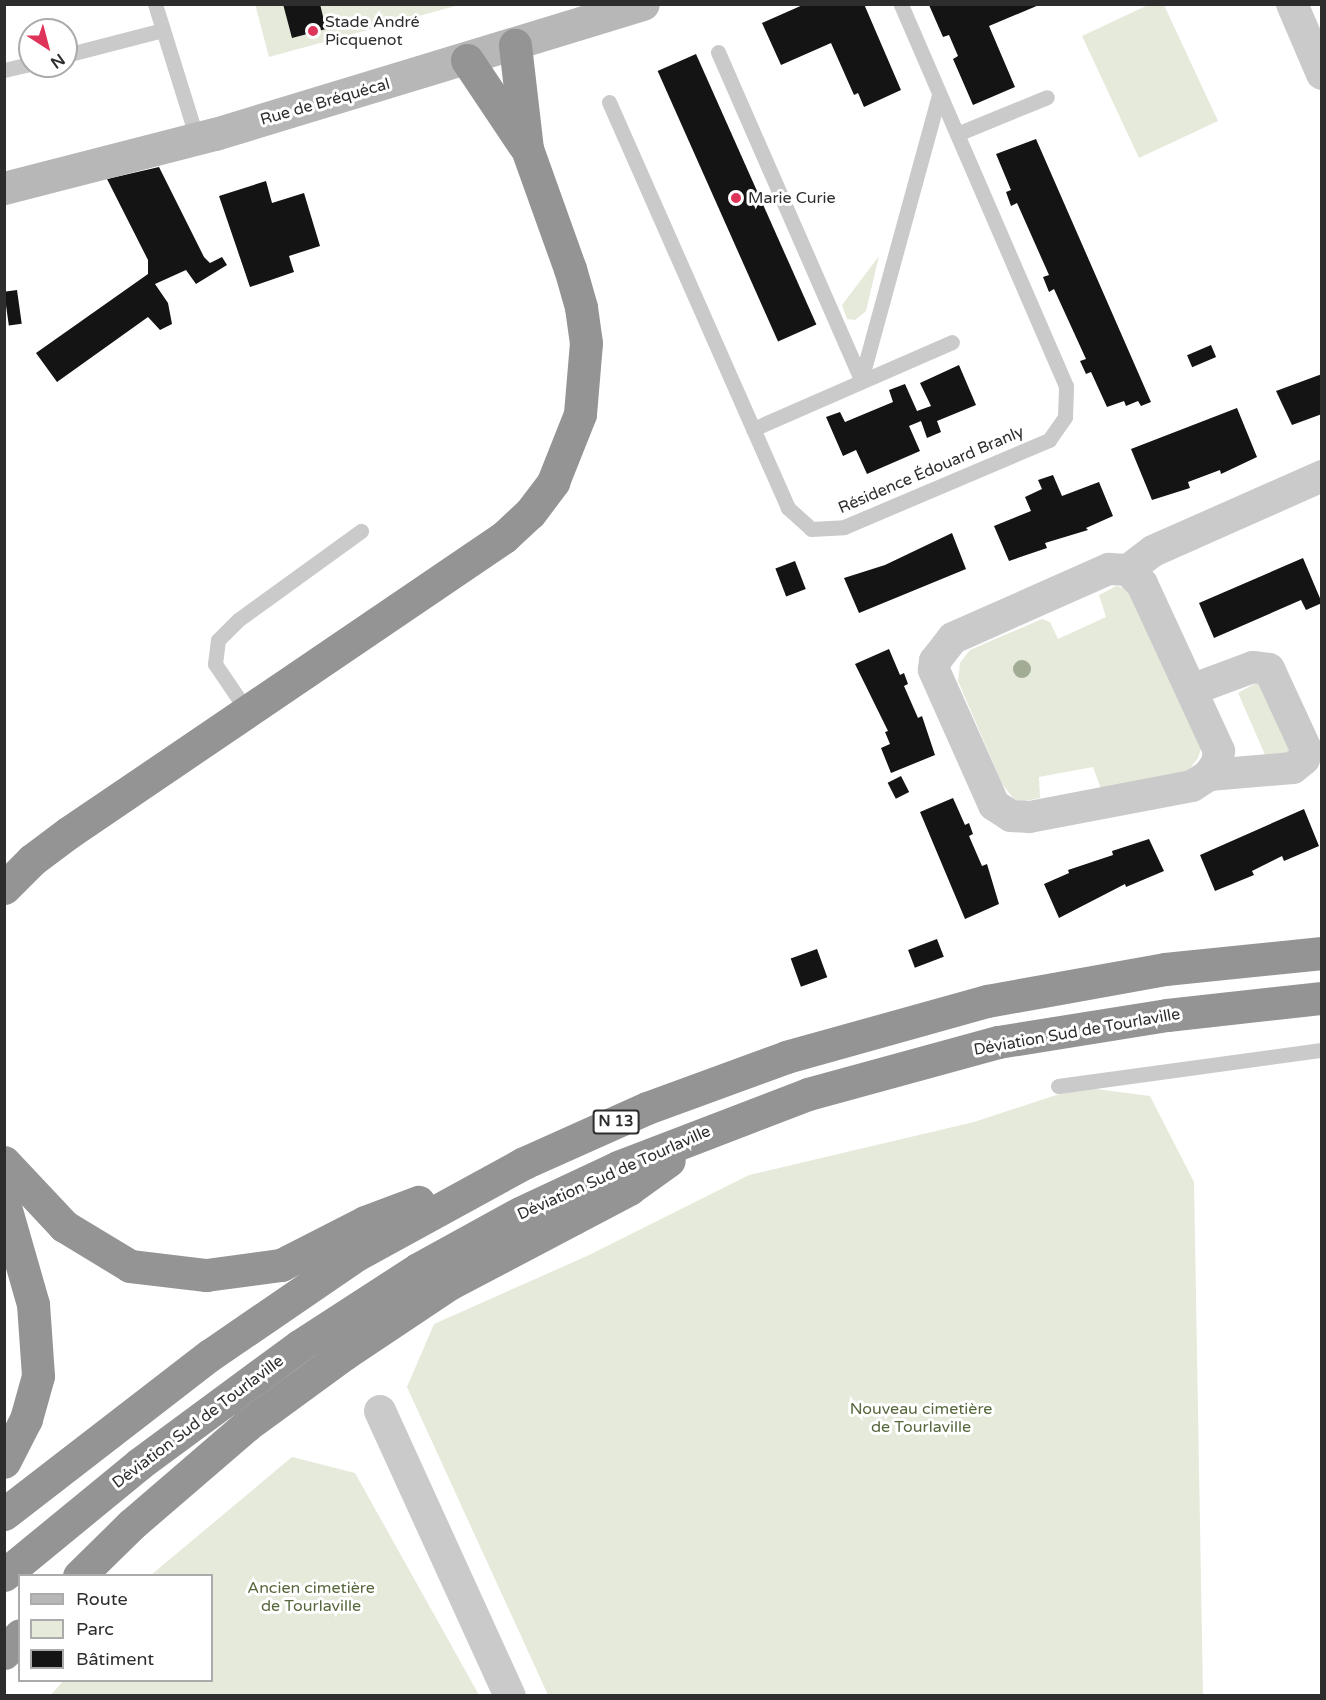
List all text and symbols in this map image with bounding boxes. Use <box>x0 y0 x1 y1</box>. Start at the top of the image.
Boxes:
place label: Stade André Picquenot <box>325 12 420 50</box>
north arrow <box>18 18 78 78</box>
marker: Stade André Picquenot <box>306 24 320 38</box>
text: N <box>46 49 68 73</box>
street label: Rue de Bréquécal <box>258 74 392 130</box>
place label: Marie Curie <box>748 188 836 208</box>
marker: Marie Curie <box>729 191 743 205</box>
street label: Résidence Édouard Branly <box>835 422 1027 518</box>
street label: Déviation Sud de Tourlaville <box>972 1004 1182 1060</box>
road number: N 13 <box>592 1110 640 1134</box>
street label: Déviation Sud de Tourlaville <box>514 1122 714 1224</box>
street label: Déviation Sud de Tourlaville <box>109 1351 287 1493</box>
park label: Nouveau cimetière de Tourlaville <box>850 1399 992 1437</box>
legend <box>18 1574 213 1682</box>
park label: Ancien cimetière de Tourlaville <box>247 1578 375 1616</box>
text: Route <box>76 1588 128 1610</box>
text: Parc <box>76 1618 114 1640</box>
text: Bâtiment <box>76 1648 154 1670</box>

